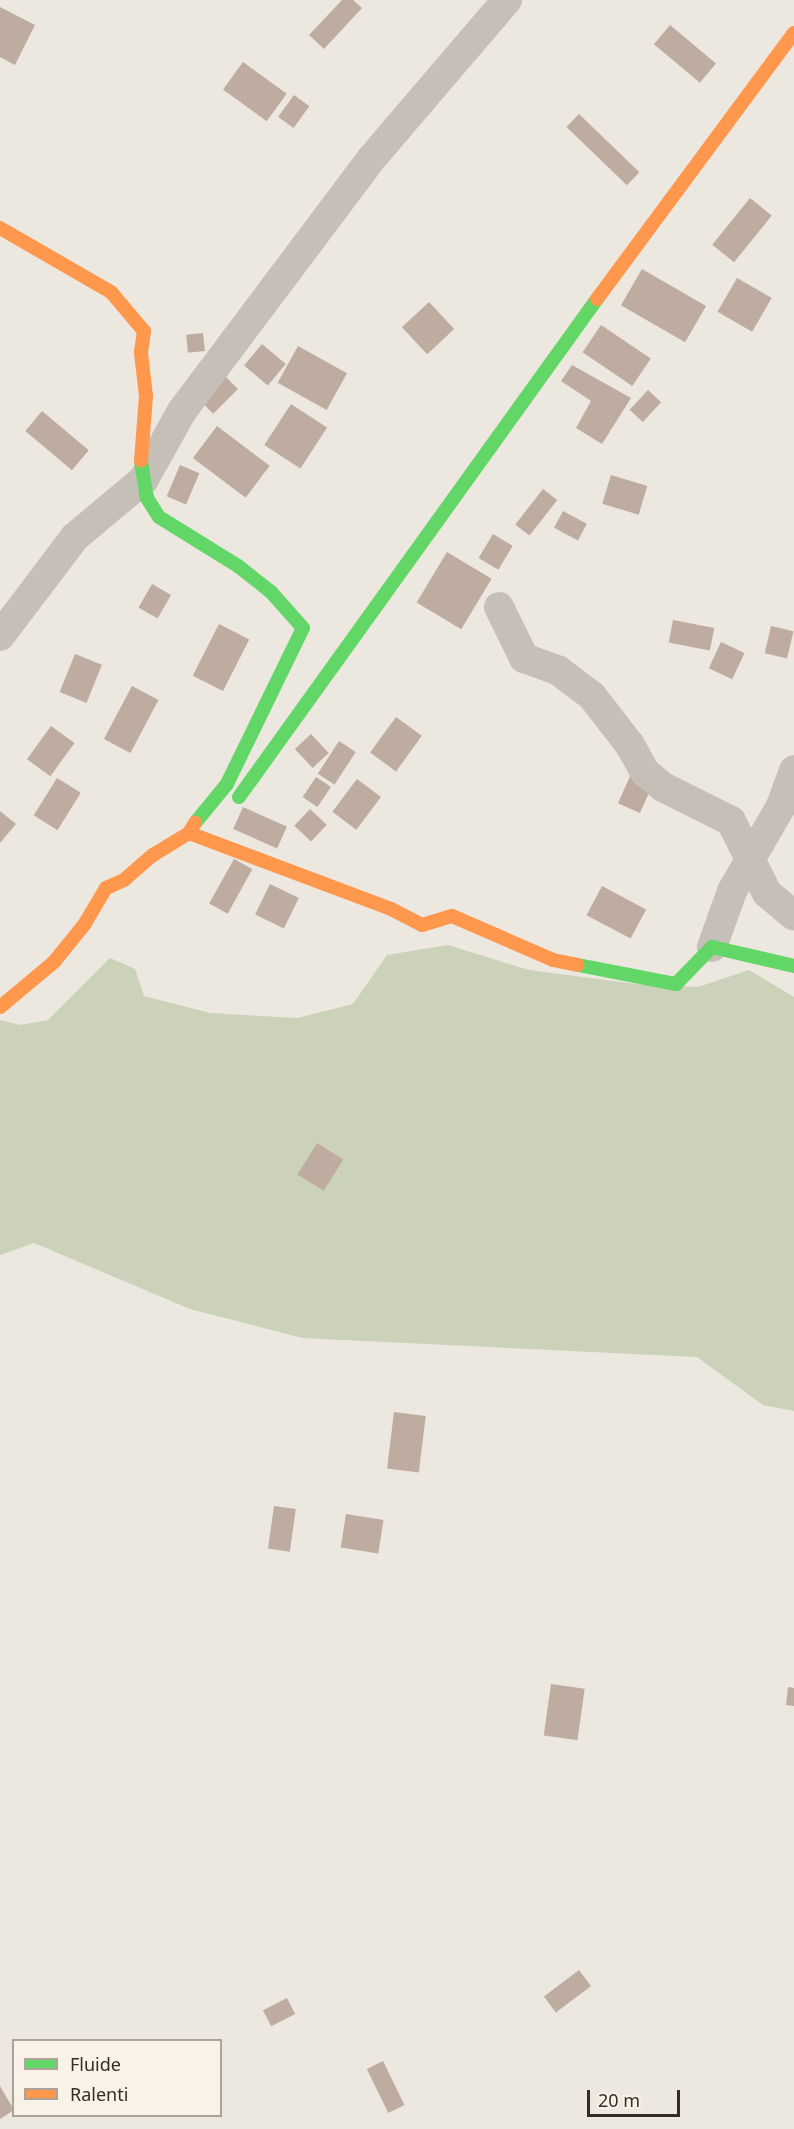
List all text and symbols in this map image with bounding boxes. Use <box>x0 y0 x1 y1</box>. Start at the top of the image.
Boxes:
legend <box>12 2039 222 2117</box>
text: Fluide <box>70 2052 121 2076</box>
scale bar <box>590 2078 683 2116</box>
text: Ralenti <box>70 2082 128 2106</box>
text: 20 m <box>598 2088 640 2112</box>

